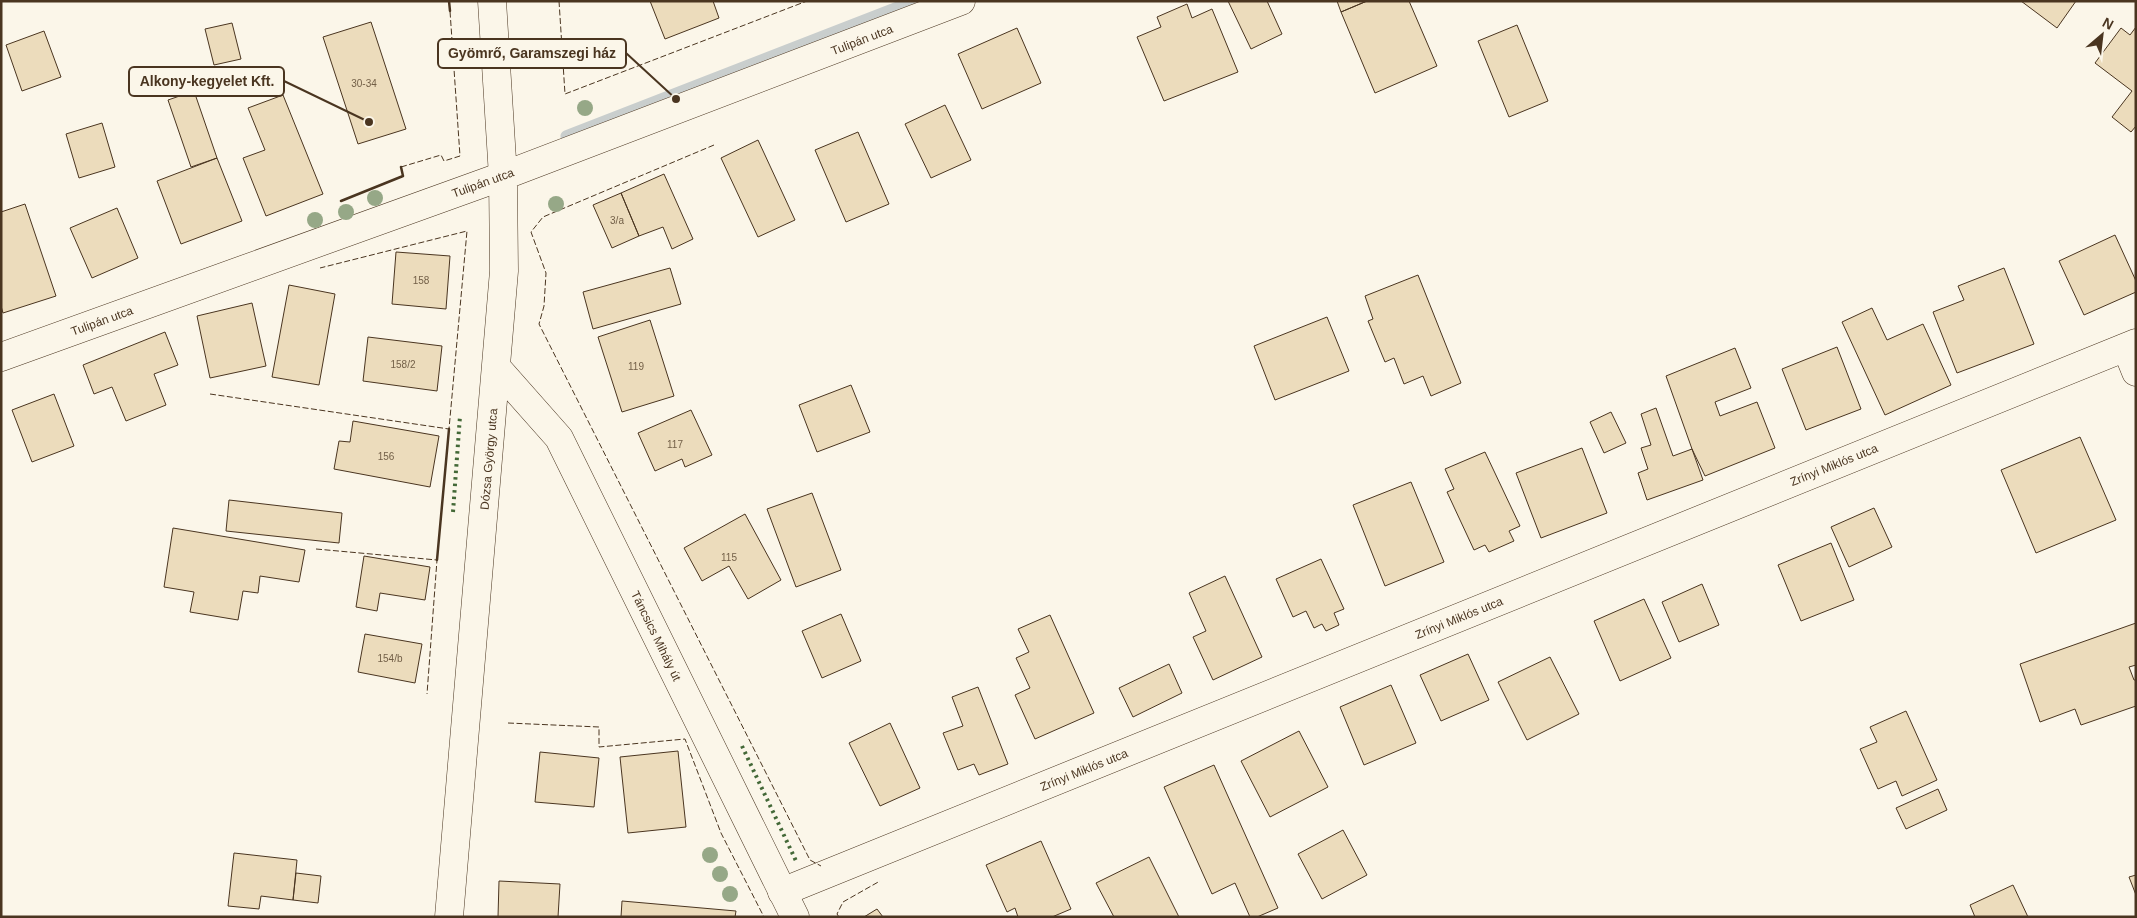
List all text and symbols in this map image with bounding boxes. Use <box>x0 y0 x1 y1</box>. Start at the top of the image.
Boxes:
north arrow <box>2077 10 2127 60</box>
text: N <box>2100 14 2116 33</box>
street label: Tulipán utca <box>829 22 895 58</box>
callout: Gyömrő, Garamszegi ház <box>438 39 626 68</box>
text: Gyömrő, Garamszegi ház <box>448 45 616 61</box>
callout: Alkony-kegyelet Kft. <box>129 67 284 96</box>
text: Alkony-kegyelet Kft. <box>140 73 274 89</box>
house number: 30-34 <box>351 78 377 89</box>
street label: Tulipán utca <box>450 165 516 201</box>
house number: 3/a <box>610 215 624 226</box>
house number: 158 <box>413 275 430 286</box>
street label: Tulipán utca <box>69 303 135 339</box>
house number: 158/2 <box>390 359 416 370</box>
house number: 119 <box>628 361 644 372</box>
street label: Dózsa György utca <box>478 407 500 510</box>
house number: 117 <box>667 439 683 450</box>
street label: Zrínyi Miklós utca <box>1788 441 1880 489</box>
house number: 156 <box>378 451 395 462</box>
house number: 115 <box>721 552 737 563</box>
street label: Táncsics Mihály út <box>628 589 684 684</box>
street label: Zrínyi Miklós utca <box>1413 594 1505 642</box>
house number: 154/b <box>377 653 403 664</box>
street label: Zrínyi Miklós utca <box>1038 746 1130 794</box>

